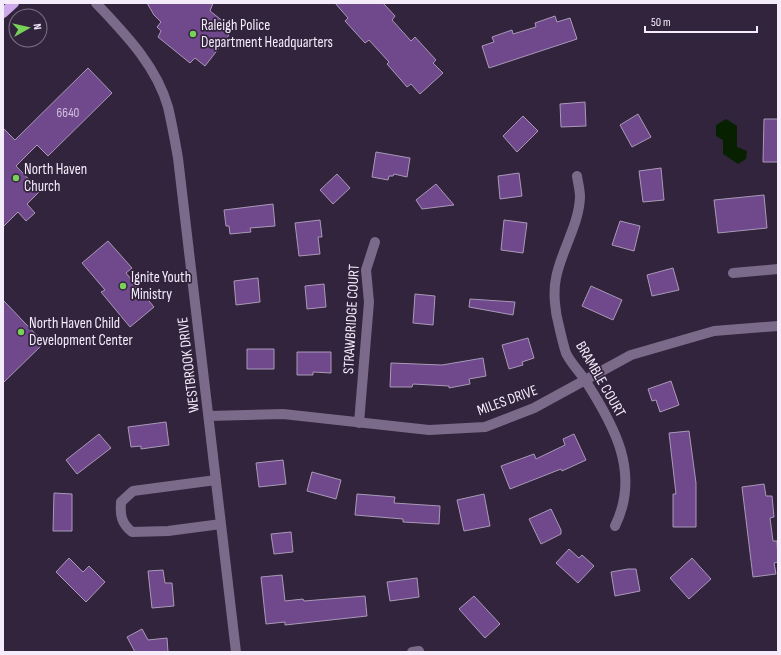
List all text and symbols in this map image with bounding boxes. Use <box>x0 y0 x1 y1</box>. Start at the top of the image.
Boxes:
north arrow <box>8 8 48 48</box>
scale bar <box>645 8 757 34</box>
text: 50 m <box>651 15 671 30</box>
place label: Raleigh Police Department Headquarters <box>201 16 333 52</box>
text: N <box>31 23 44 31</box>
marker: Raleigh Police Department Headquarters <box>188 29 198 39</box>
house number: 6640 <box>57 105 80 121</box>
place label: North Haven Church <box>24 160 87 196</box>
marker: North Haven Church <box>11 173 21 183</box>
street label: STRAWBRIDGE COURT <box>339 264 364 374</box>
place label: Ignite Youth Ministry <box>131 268 191 304</box>
marker: Ignite Youth Ministry <box>118 281 128 291</box>
place label: North Haven Child Development Center <box>29 314 134 350</box>
street label: WESTBROOK DRIVE <box>173 316 204 414</box>
marker: North Haven Child Development Center <box>16 327 26 337</box>
street label: BRAMBLE COURT <box>571 338 630 421</box>
street label: MILES DRIVE <box>474 381 540 420</box>

